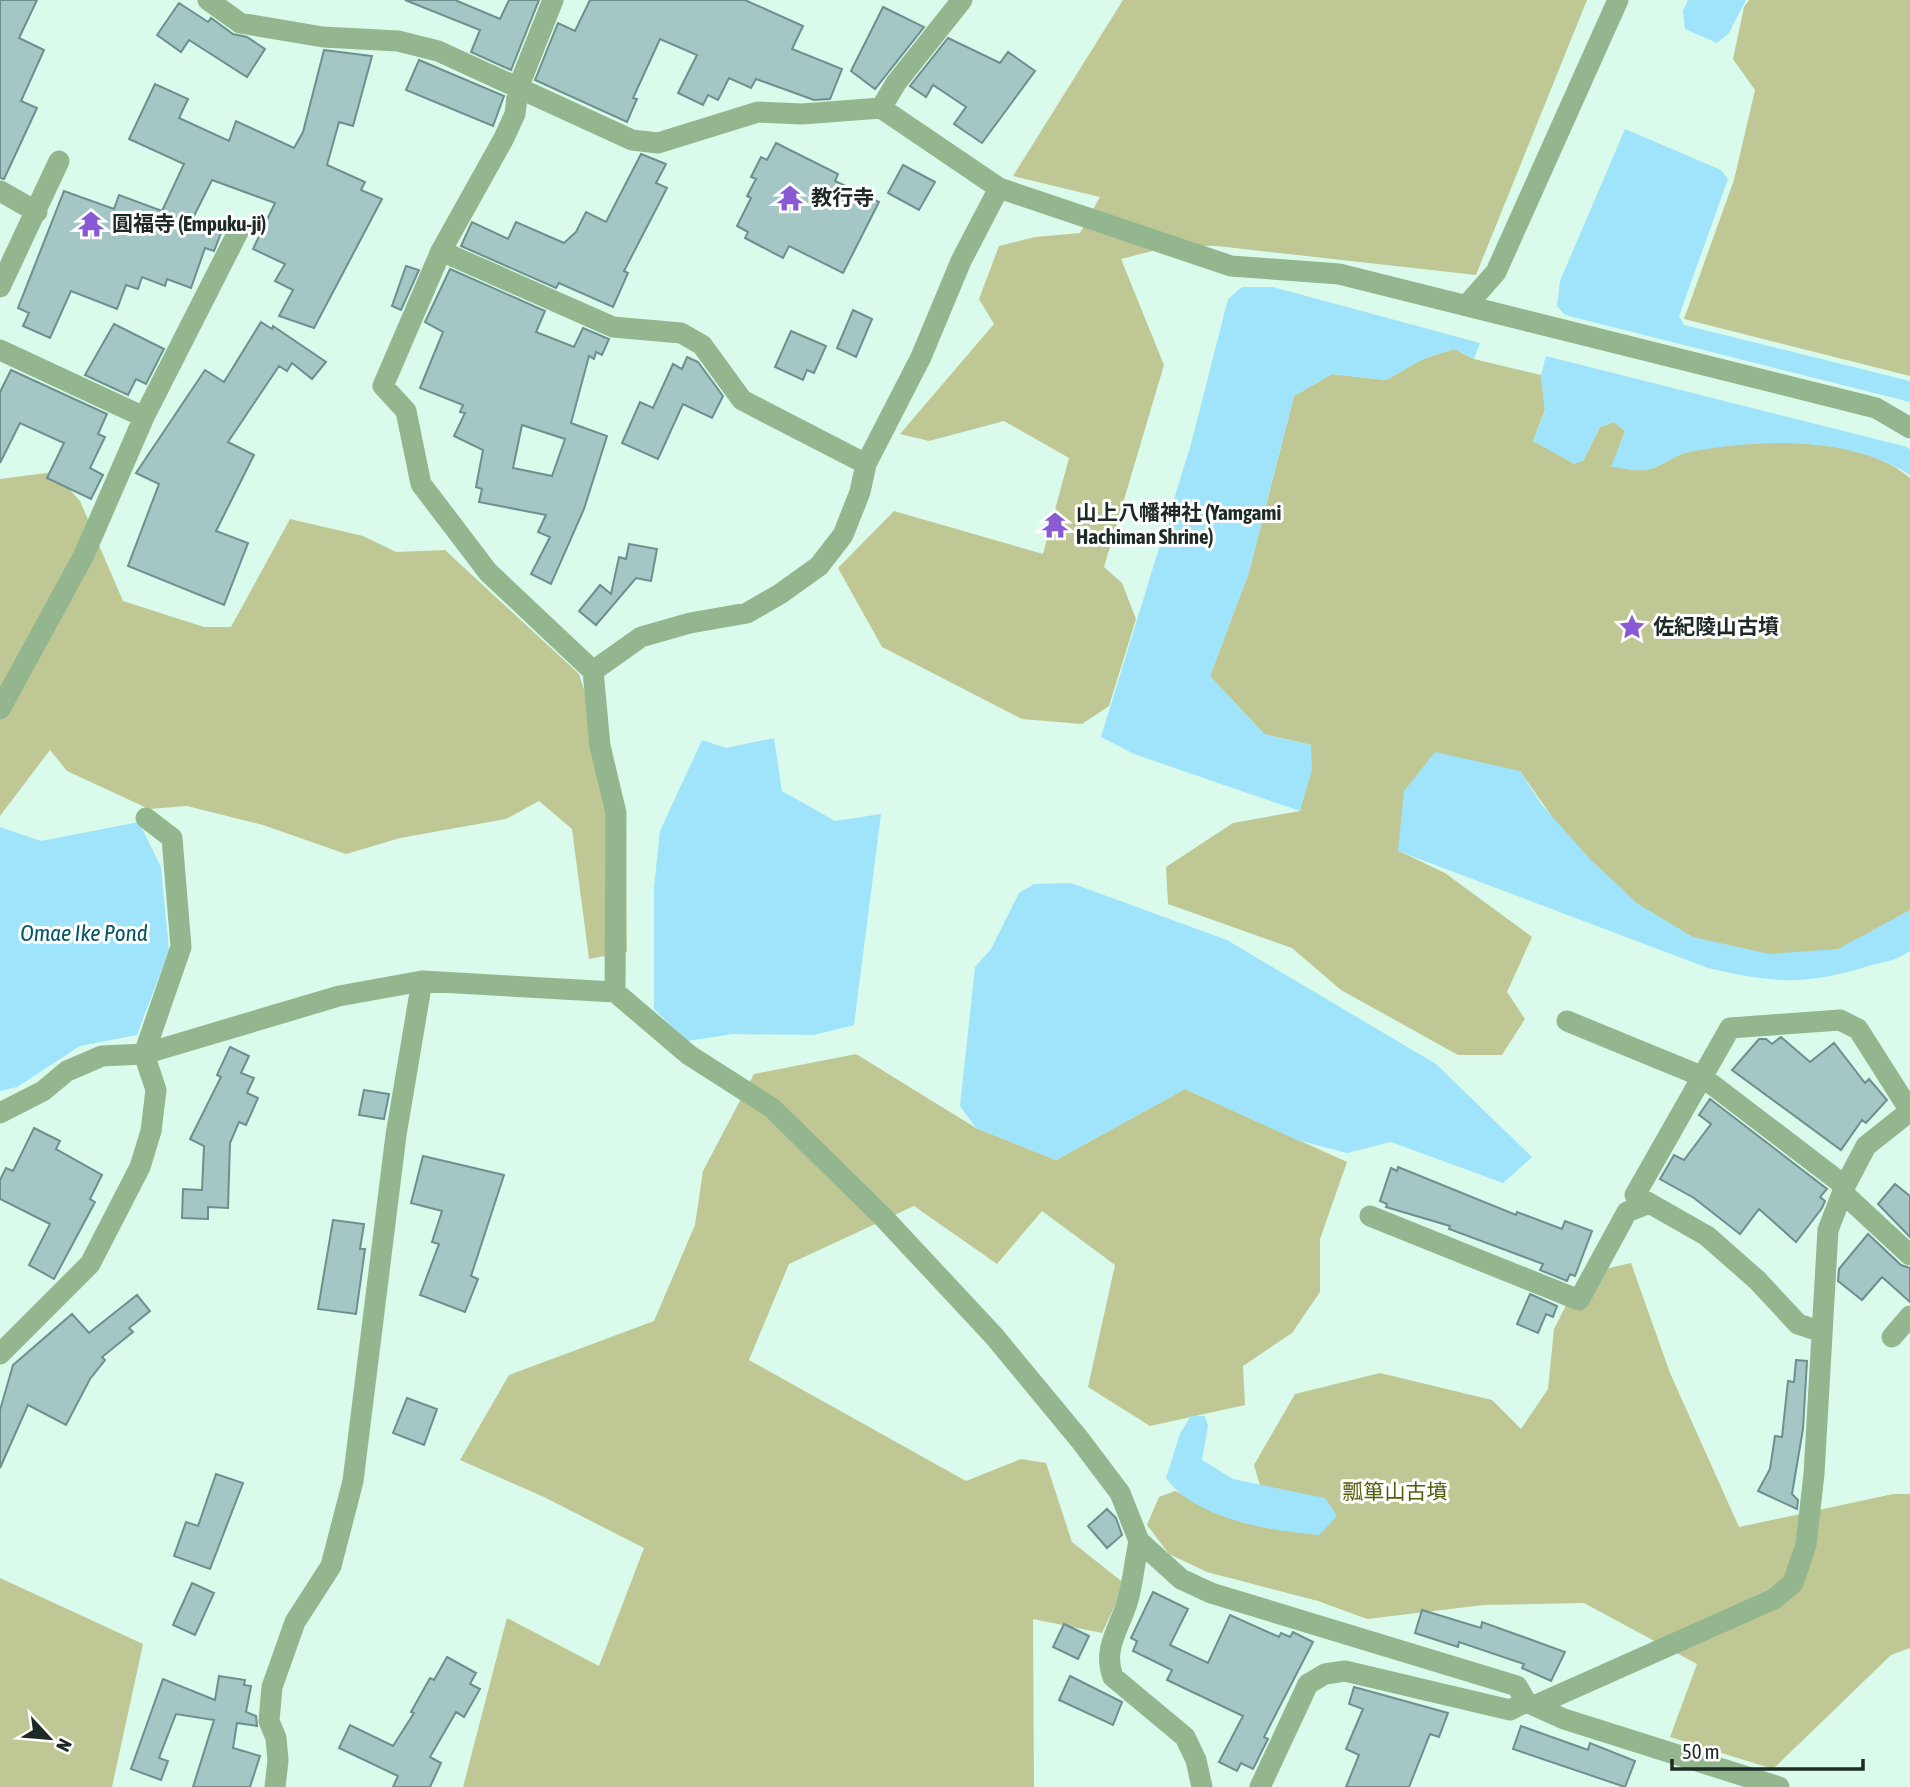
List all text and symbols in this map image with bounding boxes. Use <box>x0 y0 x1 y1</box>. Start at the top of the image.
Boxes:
temple icon: 教行寺 <box>775 183 805 213</box>
place label: 教行寺 <box>811 185 874 209</box>
temple icon: 圓福寺 (Empuku-ji) <box>76 209 106 239</box>
place label: 圓福寺 (Empuku-ji) <box>112 211 266 235</box>
place label: 山上八幡神社 (Yamgami Hachiman Shrine) <box>1076 500 1281 548</box>
temple icon: 山上八幡神社 (Yamgami Hachiman Shrine) <box>1040 510 1070 540</box>
place icon: 佐紀陵山古墳 <box>1617 612 1647 642</box>
place label: 佐紀陵山古墳 <box>1653 614 1779 638</box>
water label: Omae Ike Pond <box>20 920 148 946</box>
park label: 瓢箪山古墳 <box>1343 1479 1448 1503</box>
north arrow <box>14 1703 84 1773</box>
scale bar <box>1672 1728 1863 1772</box>
text: N <box>52 1736 77 1755</box>
text: 50 m <box>1682 1739 1720 1763</box>

